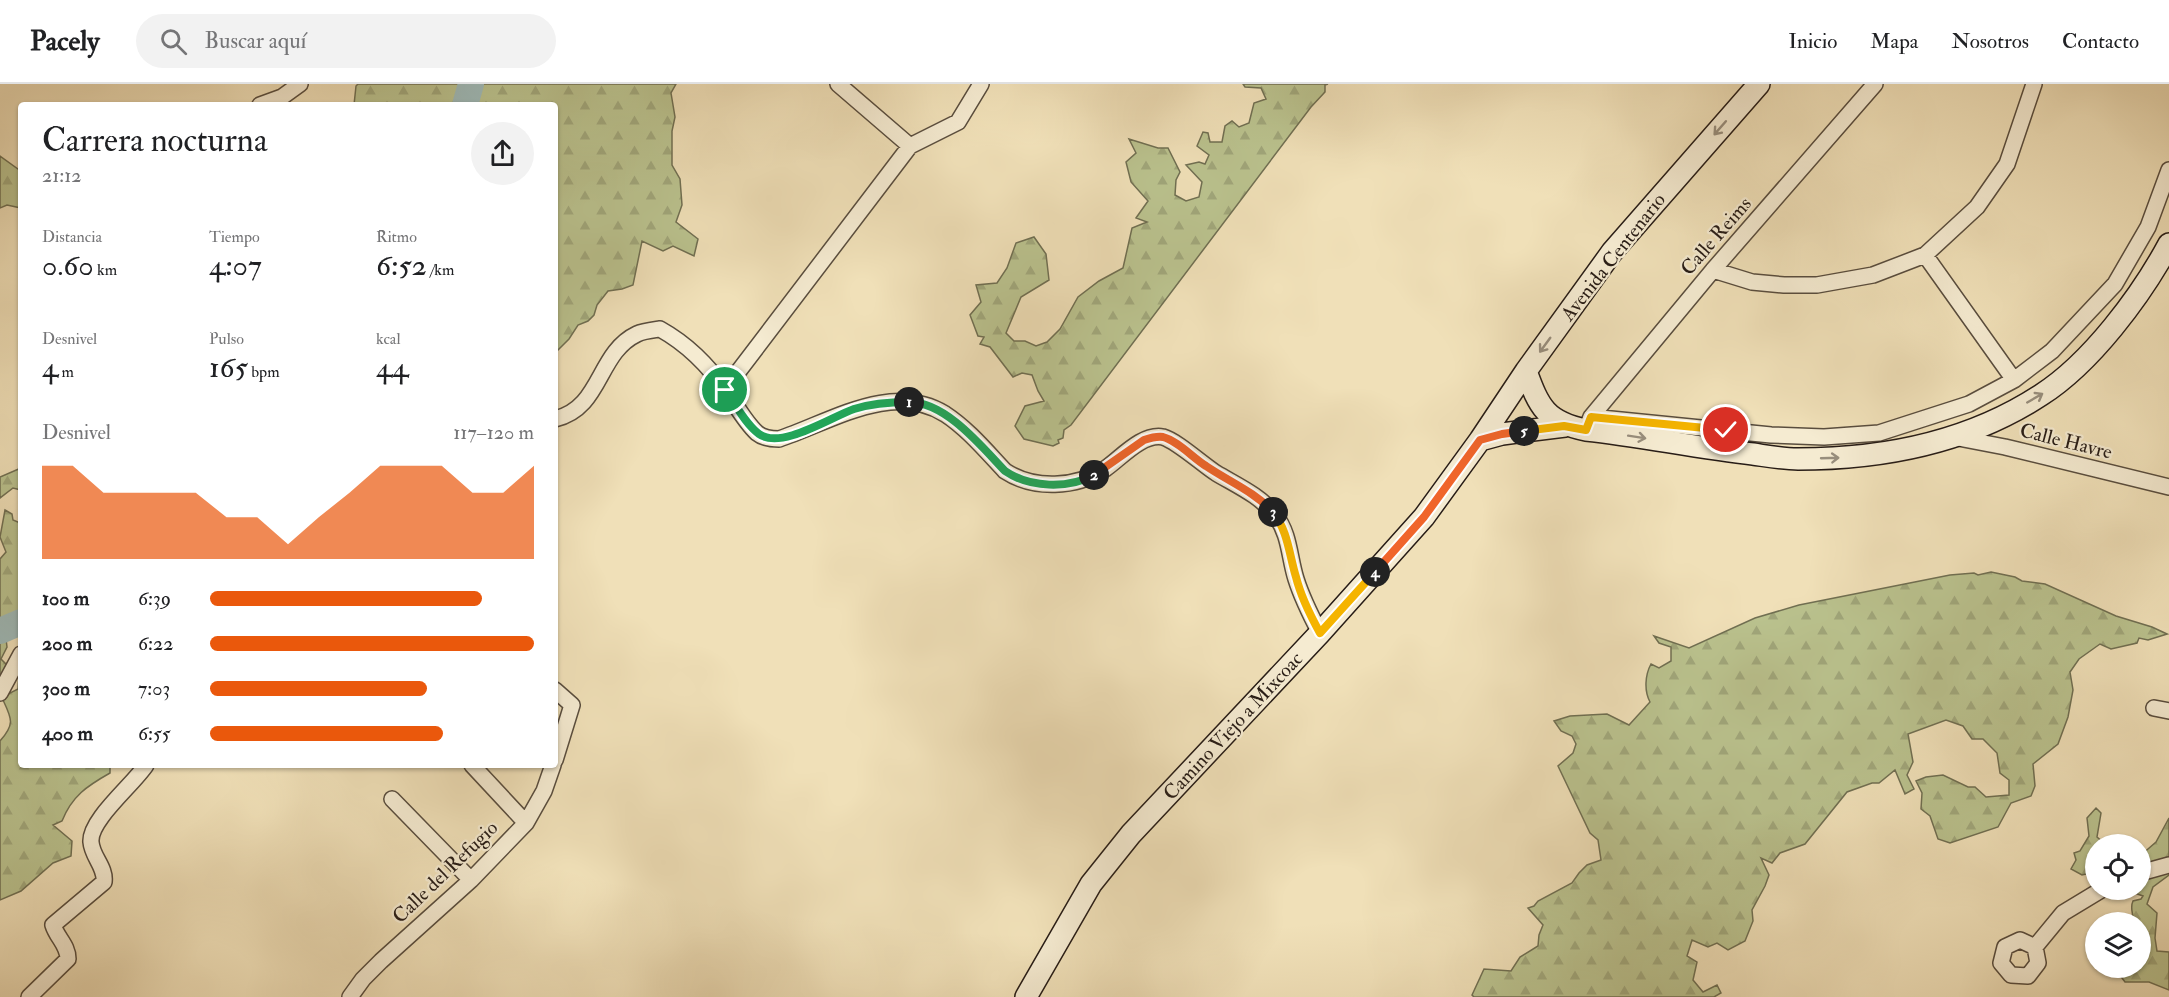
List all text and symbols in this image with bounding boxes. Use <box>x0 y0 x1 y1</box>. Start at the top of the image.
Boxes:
search box <box>136 14 556 68</box>
text: Pacely <box>30 24 100 59</box>
icon: search <box>157 25 190 58</box>
text: Buscar aquí <box>205 27 306 55</box>
text: Inicio <box>1788 28 1837 55</box>
text: Mapa <box>1870 28 1918 55</box>
text: Nosotros <box>1951 28 2029 55</box>
text: Contacto <box>2062 28 2139 55</box>
text: Carrera nocturna <box>42 120 267 161</box>
one-way arrow <box>1713 120 1727 135</box>
button: share <box>471 122 534 185</box>
text: 21:12 <box>42 163 82 188</box>
street label: Avenida Centenario <box>1555 188 1671 327</box>
street label: Calle Reims <box>1675 192 1757 280</box>
text: Distancia <box>42 227 102 247</box>
text: Tiempo <box>209 227 260 247</box>
text: Ritmo <box>376 227 417 247</box>
text: 0.60 <box>42 247 94 284</box>
text: 4:07 <box>209 247 262 284</box>
text: 6:52 <box>376 247 427 284</box>
text: km <box>94 260 117 280</box>
text: /km <box>427 260 454 280</box>
text: Desnivel <box>42 329 97 349</box>
text: Pulso <box>209 329 244 349</box>
text: kcal <box>376 329 401 349</box>
one-way arrow <box>1539 336 1551 352</box>
text: 4 <box>42 349 58 386</box>
text: 165 <box>209 349 248 386</box>
text: 44 <box>376 349 408 386</box>
text: m <box>58 362 74 382</box>
text: bpm <box>248 362 280 382</box>
pin <box>699 364 750 415</box>
icon: arrive <box>708 373 741 406</box>
pin: 1 <box>894 387 924 417</box>
text: 1 <box>906 392 912 412</box>
one-way arrow <box>2026 392 2043 404</box>
pin <box>1700 404 1751 455</box>
icon: check <box>1709 413 1742 446</box>
pin: 5 <box>1509 416 1539 446</box>
street label: Calle Havre <box>2017 417 2115 465</box>
text: Desnivel <box>42 420 111 445</box>
text: 117–120 m <box>453 420 534 445</box>
text: 5 <box>1520 421 1528 441</box>
one-way arrow <box>1626 432 1646 443</box>
one-way arrow <box>1820 452 1840 463</box>
pin: 2 <box>1079 460 1109 490</box>
text: 2 <box>1090 465 1098 485</box>
pin: 3 <box>1258 497 1288 527</box>
text: 3 <box>1270 502 1276 522</box>
pin: 4 <box>1360 557 1390 587</box>
text: 4 <box>1371 562 1379 582</box>
text: 100 m <box>42 586 89 611</box>
text: 6:39 <box>138 586 171 611</box>
text: 200 m <box>42 631 92 656</box>
text: 6:22 <box>138 631 173 656</box>
street label: Camino Viejo a Mixcoac <box>1158 647 1308 805</box>
text: 300 m <box>42 676 90 701</box>
text: 7:03 <box>138 676 170 701</box>
text: 400 m <box>42 721 93 746</box>
text: 6:55 <box>138 721 171 746</box>
street label: Calle del Refugio <box>387 815 503 929</box>
map controls <box>2085 834 2151 978</box>
button: locate <box>2085 834 2151 900</box>
button: layers <box>2085 912 2151 978</box>

